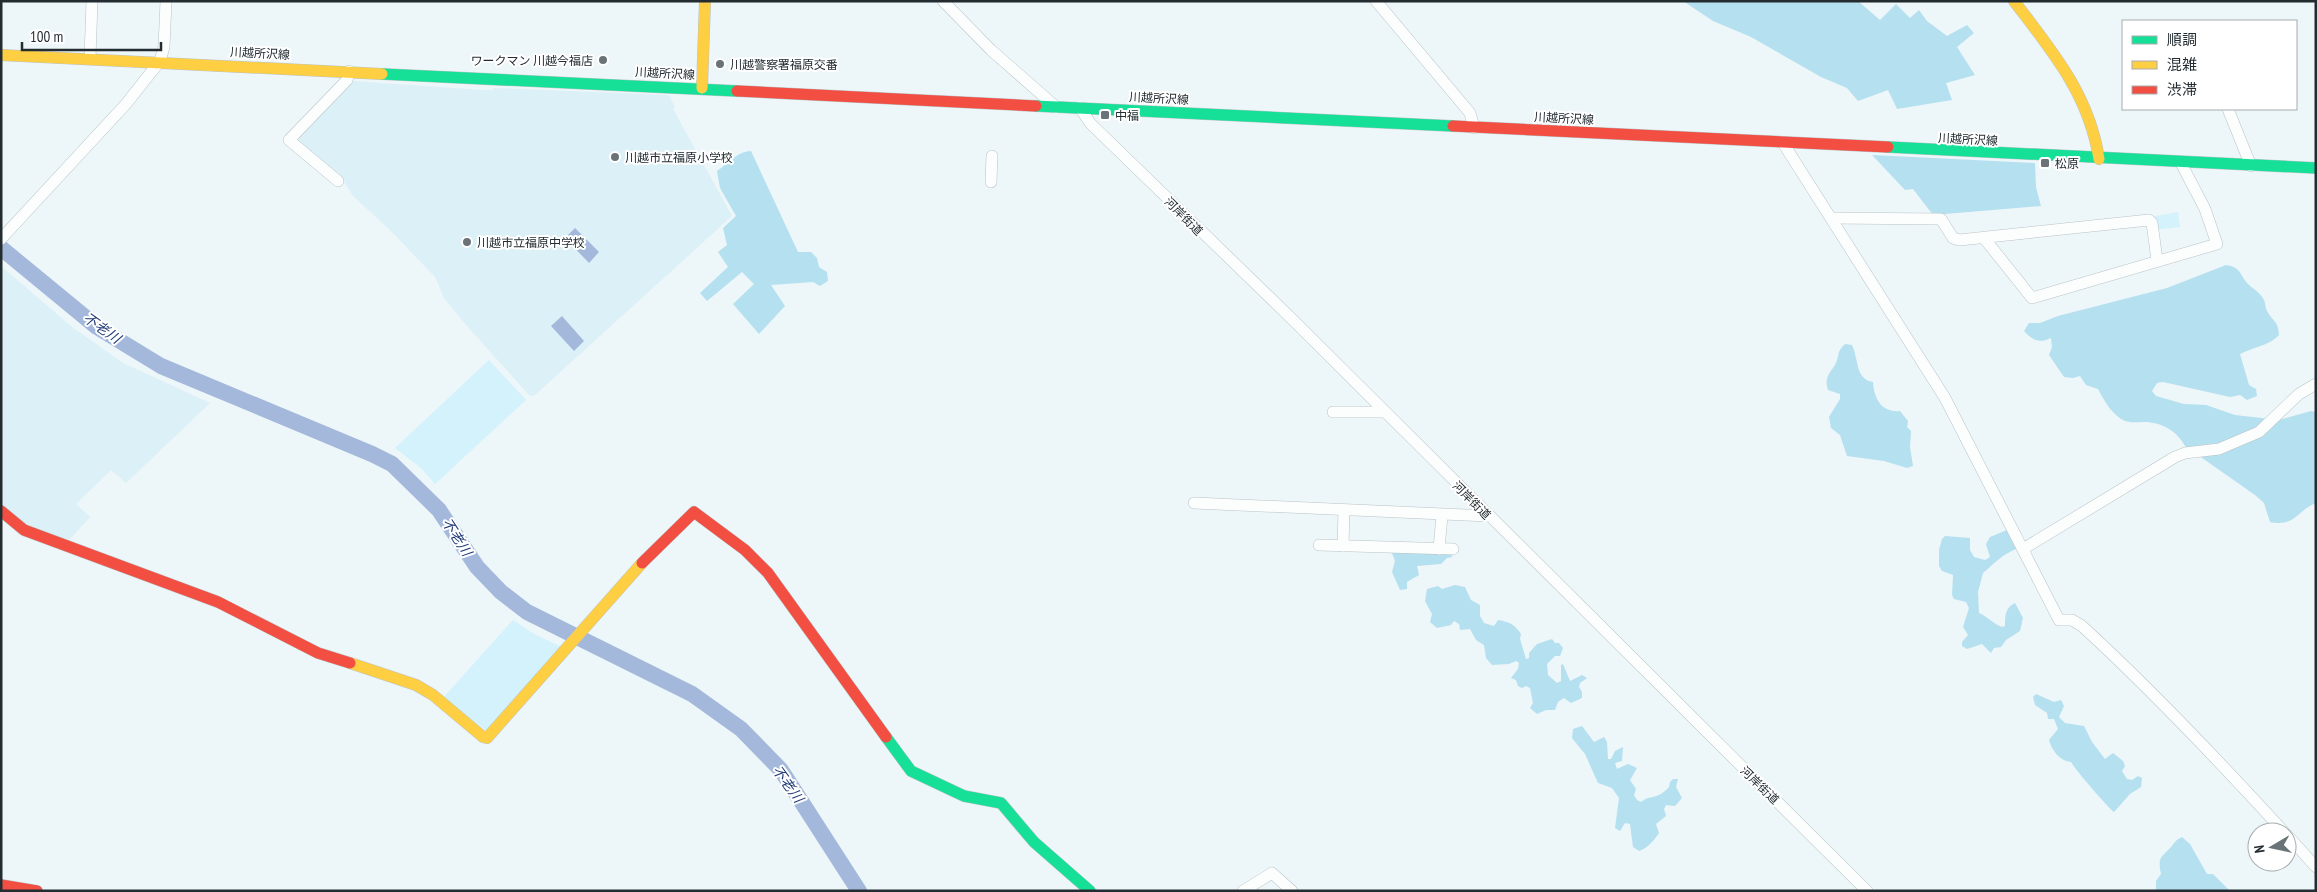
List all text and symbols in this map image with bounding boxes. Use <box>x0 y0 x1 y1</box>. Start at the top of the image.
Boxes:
scale bar <box>22 20 161 52</box>
legend <box>2122 20 2297 110</box>
text: 100 m <box>30 27 63 46</box>
text: 順調 <box>2167 30 2197 49</box>
street label: 川越所沢線 <box>230 44 290 62</box>
place label: ワークマン 川越今福店 <box>470 53 593 68</box>
marker: ワークマン 川越今福店 <box>597 54 609 66</box>
text: 混雑 <box>2167 55 2197 74</box>
place label: 川越警察署福原交番 <box>730 57 838 72</box>
marker: 川越警察署福原交番 <box>714 58 726 70</box>
street label: 川越所沢線 <box>635 64 695 82</box>
text: 渋滞 <box>2167 80 2197 99</box>
street label: 川越所沢線 <box>1129 89 1189 107</box>
place label: 中福 <box>1115 108 1139 123</box>
marker: 中福 <box>1099 109 1111 121</box>
street label: 川越所沢線 <box>1534 109 1594 127</box>
street label: 川越所沢線 <box>1938 130 1998 148</box>
place label: 川越市立福原小学校 <box>625 150 733 165</box>
marker: 川越市立福原小学校 <box>609 151 621 163</box>
place label: 松原 <box>2055 156 2079 171</box>
marker: 松原 <box>2039 157 2051 169</box>
street label: 河岸街道 <box>1162 194 1206 238</box>
place label: 川越市立福原中学校 <box>477 235 585 250</box>
marker: 川越市立福原中学校 <box>461 236 473 248</box>
water label: 不老川 <box>80 309 126 349</box>
street label: 河岸街道 <box>1450 478 1494 522</box>
water label: 不老川 <box>438 514 477 561</box>
water label: 不老川 <box>768 762 809 808</box>
street label: 河岸街道 <box>1738 763 1782 807</box>
north arrow <box>2247 822 2297 872</box>
text: N <box>2250 844 2269 854</box>

